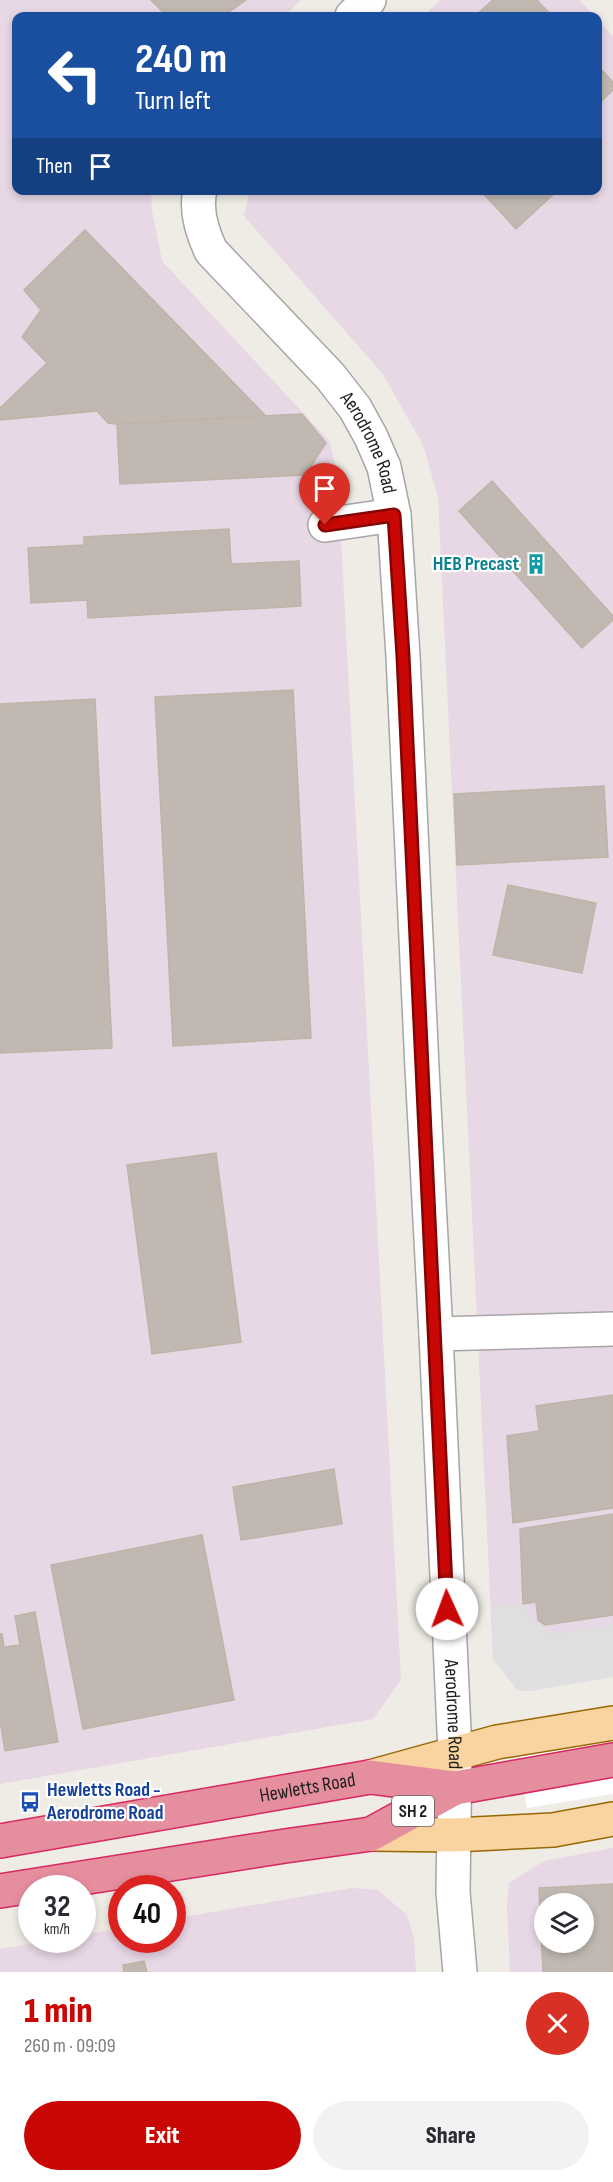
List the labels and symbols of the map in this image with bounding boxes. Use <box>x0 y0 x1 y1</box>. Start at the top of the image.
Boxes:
street label: Aerodrome Road <box>334 386 401 496</box>
pin <box>299 463 350 525</box>
place label: HEB Precast <box>433 552 519 576</box>
building icon: HEB Precast <box>524 552 548 576</box>
position arrow <box>415 1577 479 1641</box>
street label: Aerodrome Road <box>439 1658 467 1769</box>
street label: Hewletts Road <box>258 1768 357 1808</box>
place label: Hewletts Road - Aerodrome Road <box>46 1778 163 1825</box>
bus stop icon: Hewletts Road - Aerodrome Road <box>18 1790 42 1814</box>
road number: SH 2 <box>392 1796 434 1826</box>
speed limit sign: 40 <box>108 1875 186 1953</box>

